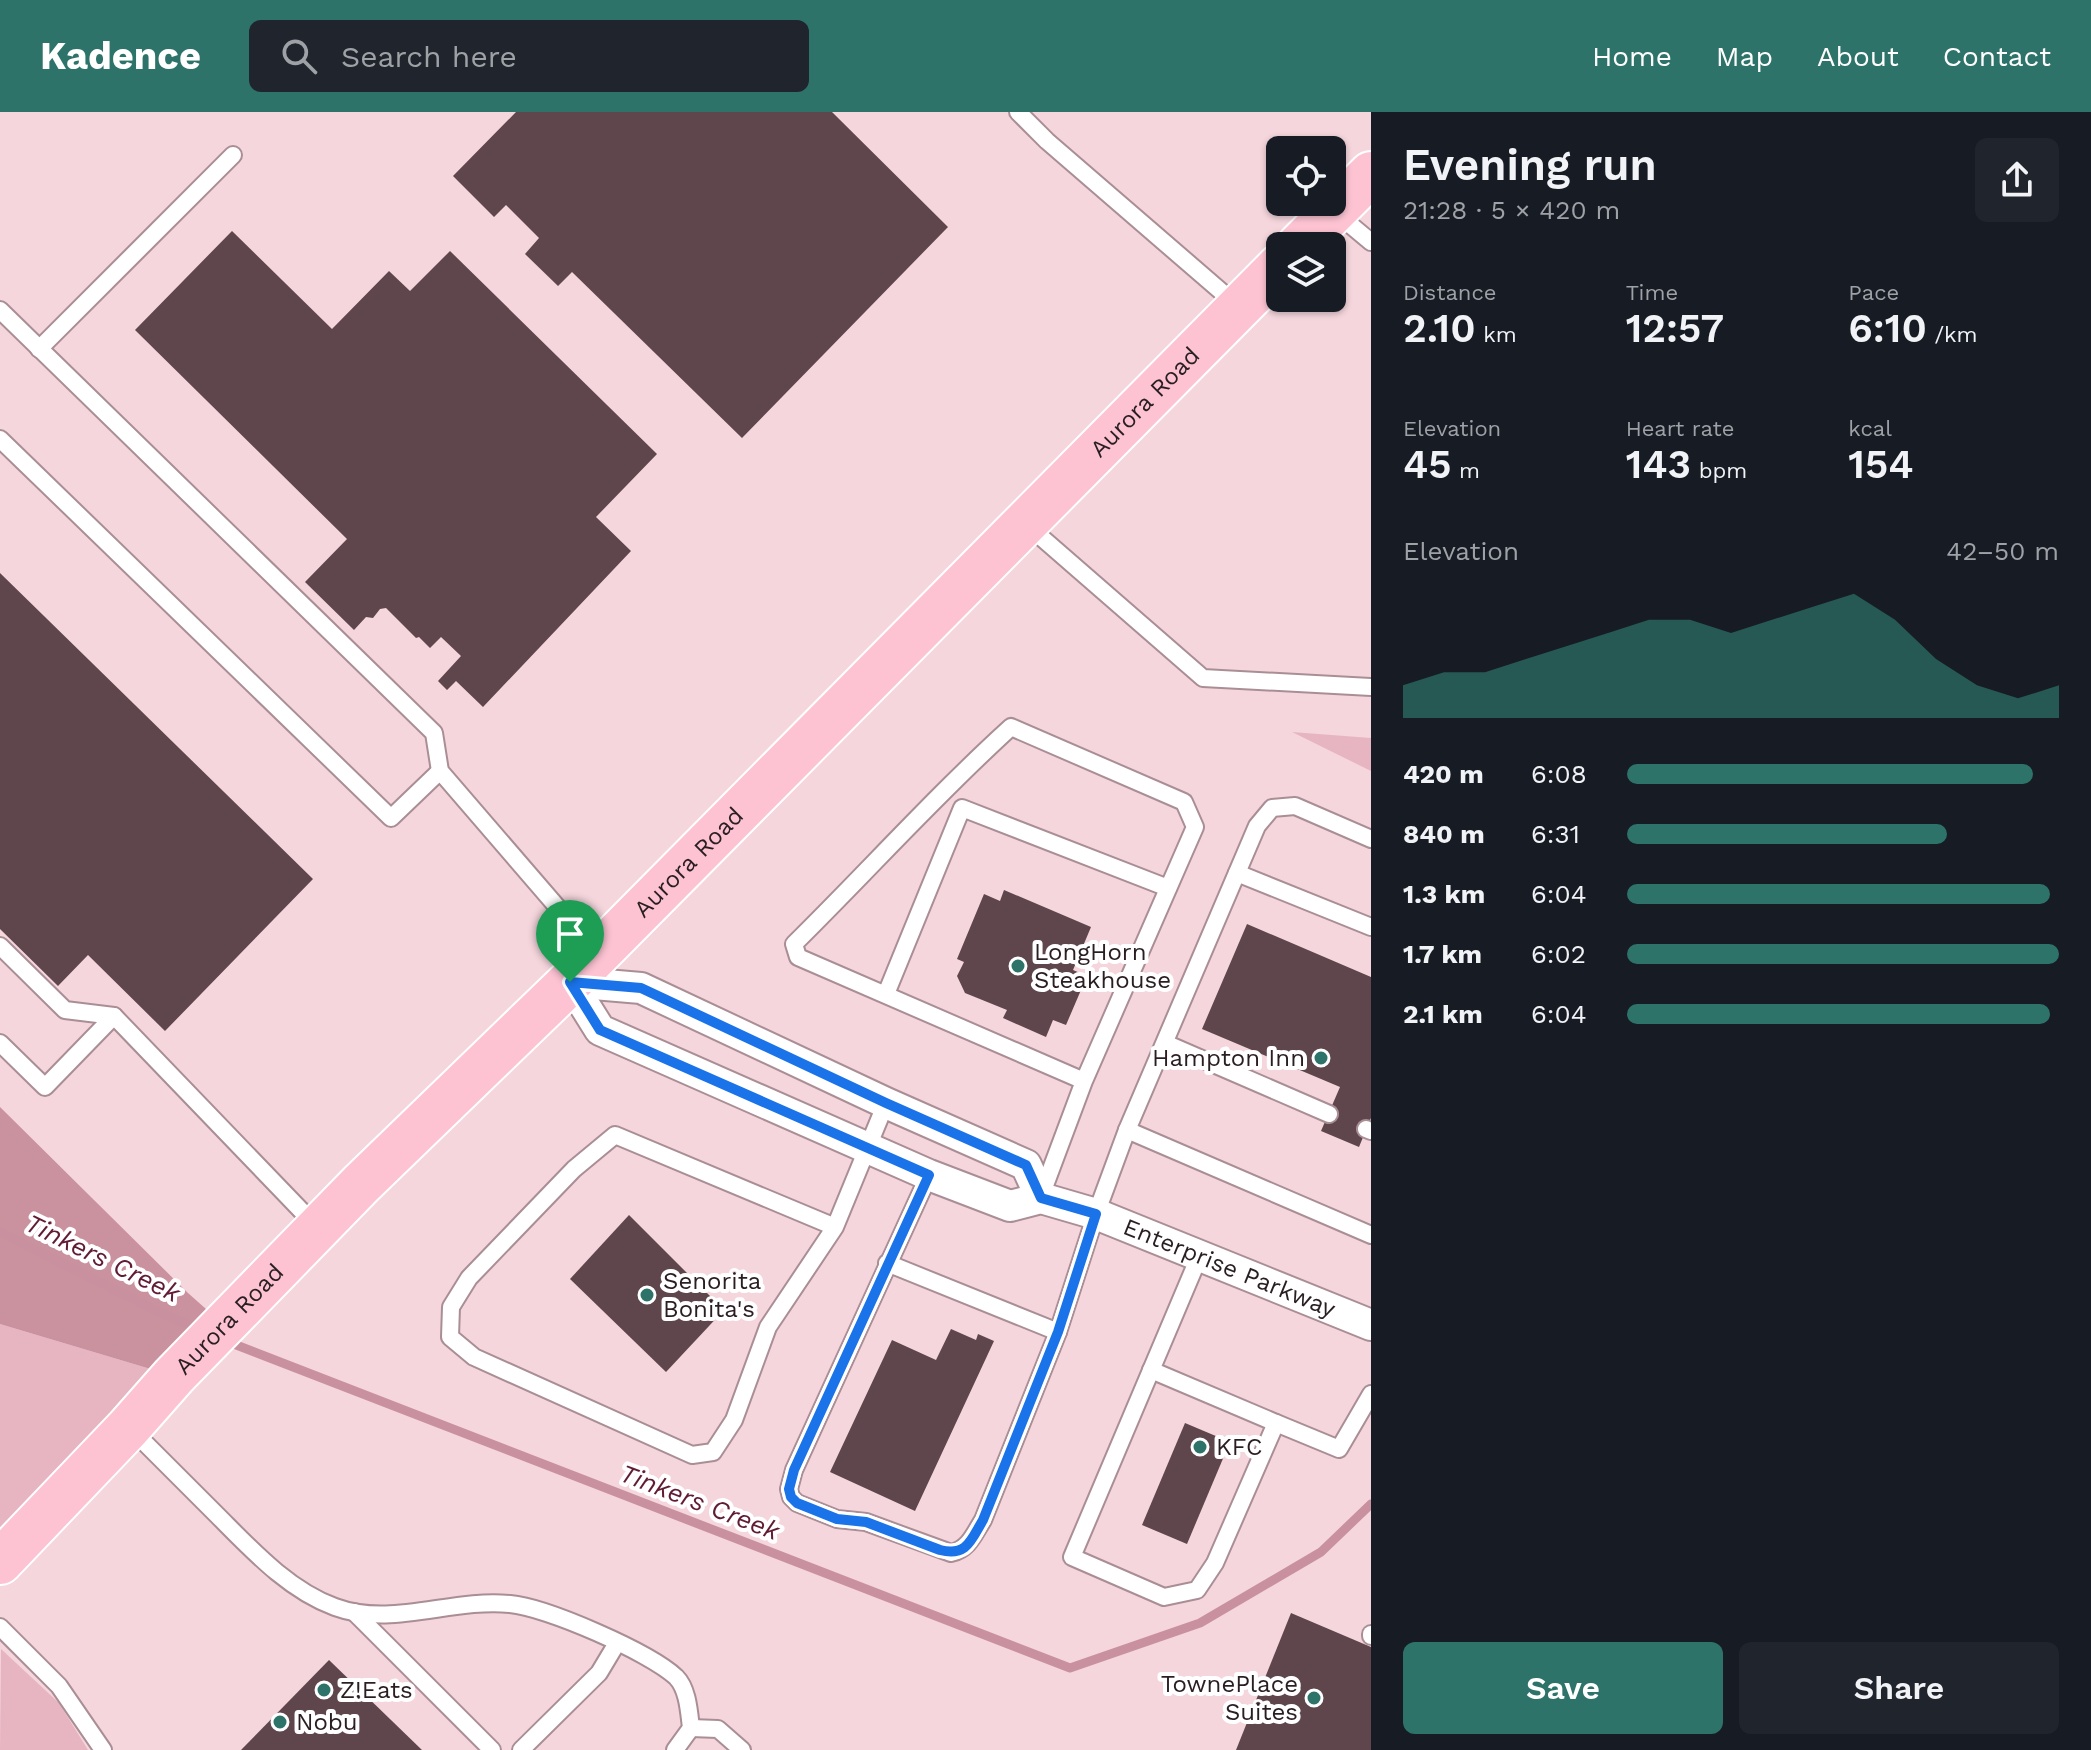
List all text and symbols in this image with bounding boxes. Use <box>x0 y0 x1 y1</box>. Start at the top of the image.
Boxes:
search box <box>249 20 809 92</box>
text: Kadence <box>40 34 201 78</box>
icon: search <box>277 34 321 78</box>
text: Search here <box>341 39 517 74</box>
text: Home <box>1592 40 1672 73</box>
text: Map <box>1716 40 1773 73</box>
text: About <box>1817 40 1899 73</box>
text: Contact <box>1943 40 2051 73</box>
map controls <box>1266 136 1346 312</box>
button: locate <box>1266 136 1346 216</box>
button: share <box>1975 138 2059 222</box>
text: Evening run <box>1403 139 1657 191</box>
text: 21:28 · 5 × 420 m <box>1403 195 1620 225</box>
button: layers <box>1266 232 1346 312</box>
text: Distance <box>1403 280 1497 305</box>
text: Time <box>1626 280 1678 305</box>
text: Pace <box>1848 280 1899 305</box>
text: 2.10 <box>1403 305 1476 352</box>
text: 12:57 <box>1626 305 1724 352</box>
text: 6:10 <box>1848 305 1927 352</box>
text: km <box>1476 322 1517 347</box>
text: /km <box>1927 322 1978 347</box>
street label: Aurora Road <box>1084 341 1205 463</box>
text: Elevation <box>1403 416 1501 441</box>
text: Heart rate <box>1626 416 1734 441</box>
text: kcal <box>1848 416 1892 441</box>
text: 45 <box>1403 441 1452 488</box>
text: 143 <box>1626 441 1691 488</box>
text: 154 <box>1848 441 1914 488</box>
text: m <box>1452 458 1480 483</box>
text: bpm <box>1691 458 1747 483</box>
text: Elevation <box>1403 536 1519 566</box>
text: 42–50 m <box>1946 536 2059 566</box>
text: 420 m <box>1403 759 1484 789</box>
text: 6:08 <box>1531 759 1587 789</box>
street label: Aurora Road <box>628 801 749 923</box>
text: 840 m <box>1403 819 1485 849</box>
text: 6:31 <box>1531 819 1580 849</box>
text: 1.3 km <box>1403 879 1485 909</box>
text: 6:04 <box>1531 879 1587 909</box>
pin <box>536 900 604 982</box>
icon: arrive <box>548 912 592 956</box>
place label: LongHorn Steakhouse <box>1034 938 1171 994</box>
text: 1.7 km <box>1403 939 1482 969</box>
text: 6:02 <box>1531 939 1586 969</box>
marker: LongHorn Steakhouse <box>1009 957 1027 975</box>
text: 2.1 km <box>1403 999 1483 1029</box>
text: 6:04 <box>1531 999 1587 1029</box>
place label: Hampton Inn <box>1152 1044 1305 1072</box>
marker: Hampton Inn <box>1312 1049 1330 1067</box>
water label: Tinkers Creek <box>21 1208 186 1309</box>
street label: Enterprise Parkway <box>1119 1212 1340 1323</box>
street label: Aurora Road <box>169 1258 289 1380</box>
place label: Senorita Bonita's <box>663 1267 761 1323</box>
marker: Senorita Bonita's <box>638 1286 656 1304</box>
place label: KFC <box>1216 1433 1263 1461</box>
marker: KFC <box>1191 1438 1209 1456</box>
water label: Tinkers Creek <box>616 1458 785 1546</box>
button: Save <box>1403 1642 1723 1734</box>
button: Share <box>1739 1642 2059 1734</box>
place label: TownePlace Suites <box>1161 1670 1298 1726</box>
place label: Z!Eats <box>340 1676 413 1704</box>
marker: Z!Eats <box>315 1681 333 1699</box>
marker: TownePlace Suites <box>1305 1689 1323 1707</box>
place label: Nobu <box>296 1708 358 1736</box>
marker: Nobu <box>271 1713 289 1731</box>

